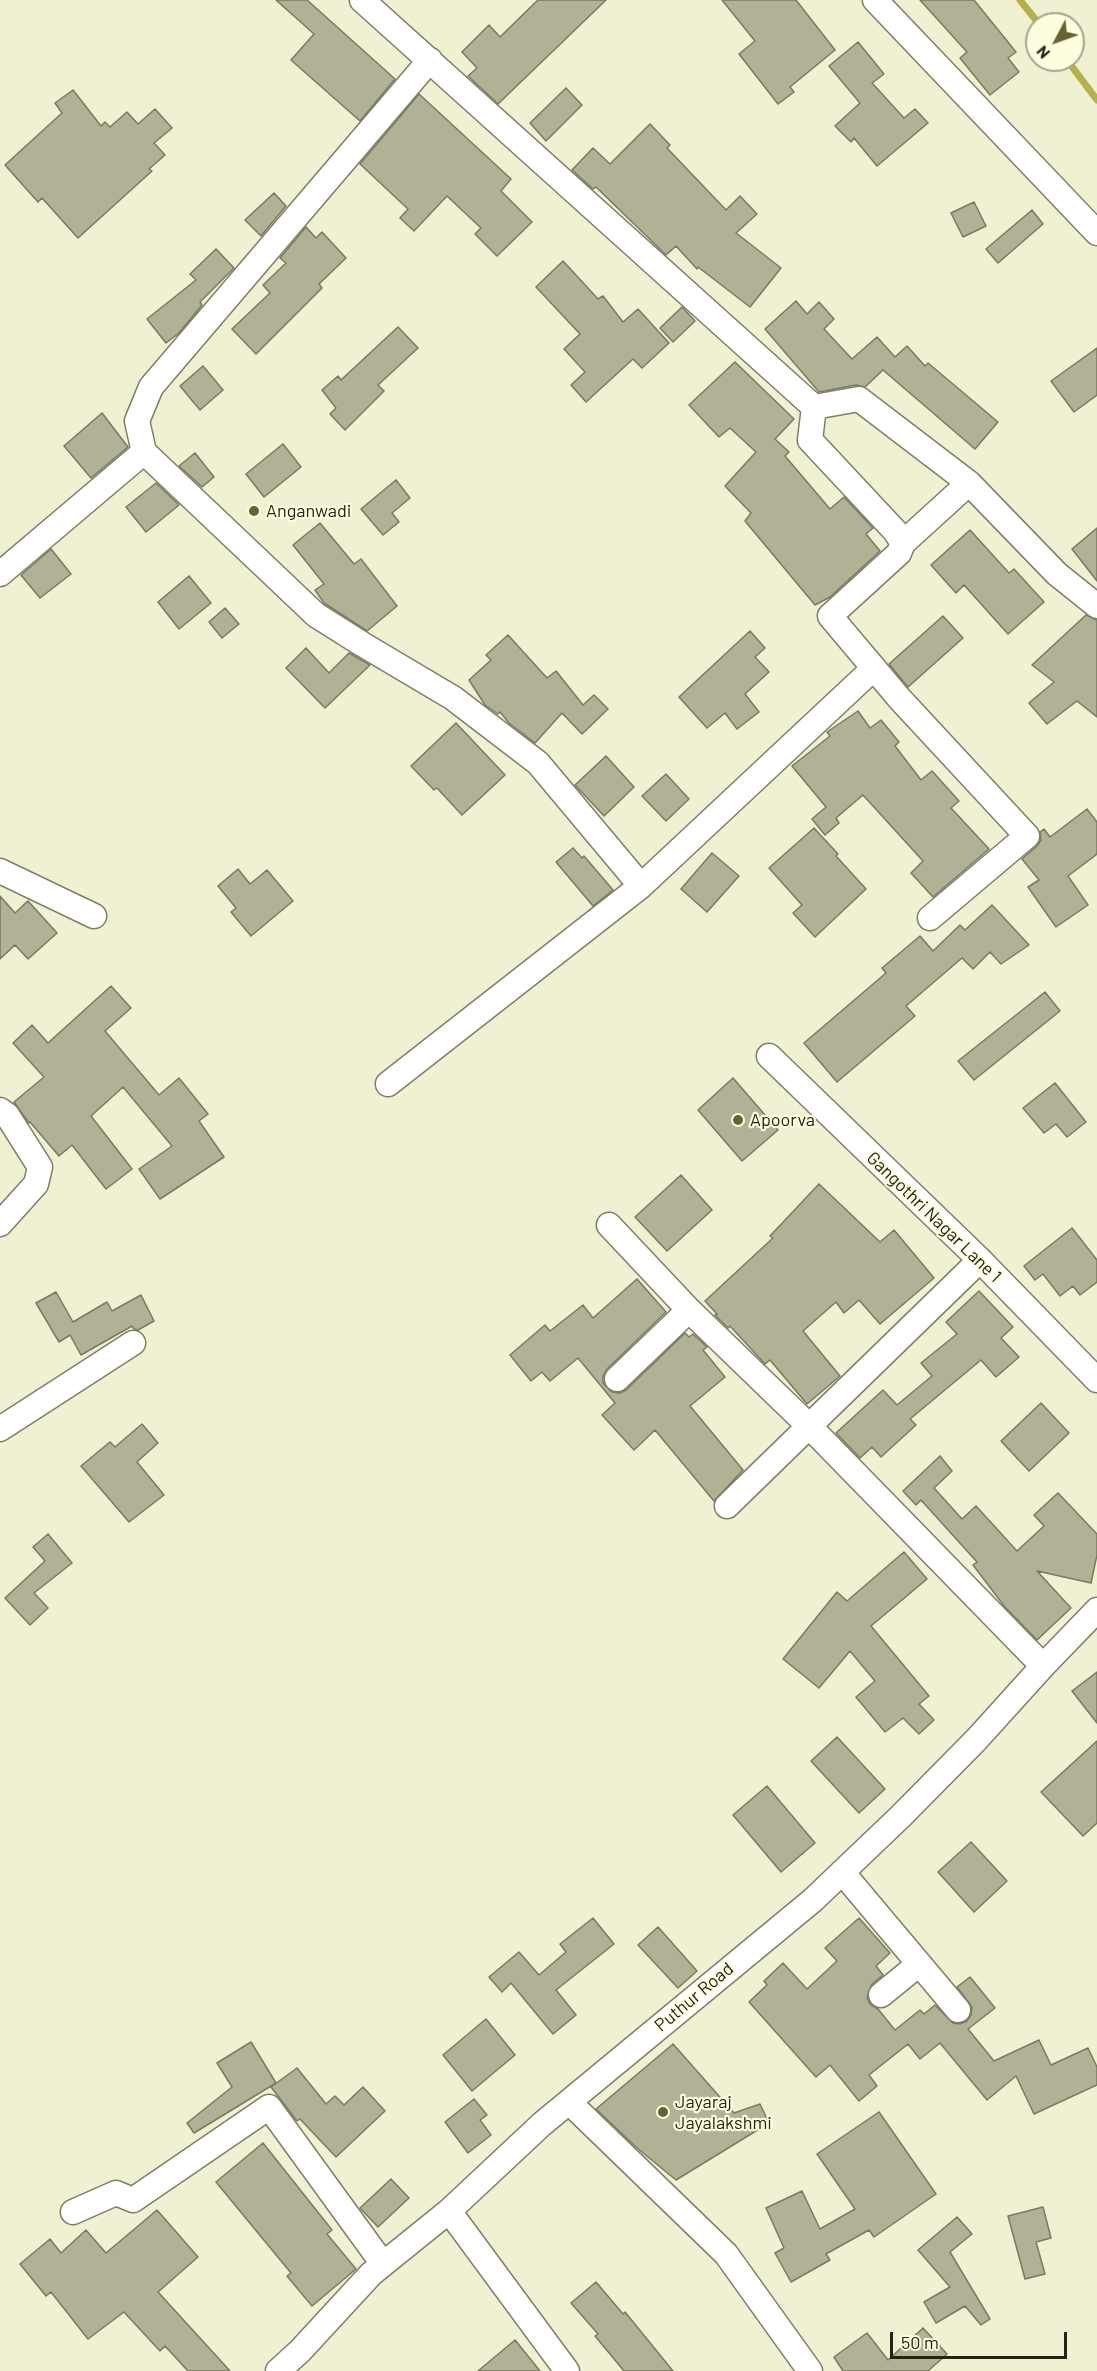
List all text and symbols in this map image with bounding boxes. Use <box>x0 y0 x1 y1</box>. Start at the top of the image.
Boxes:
north arrow <box>1025 12 1085 72</box>
text: N <box>1032 43 1053 63</box>
place label: Anganwadi <box>266 500 351 522</box>
marker: Anganwadi <box>247 504 261 518</box>
place label: Apoorva <box>750 1109 815 1131</box>
marker: Apoorva <box>731 1113 745 1127</box>
street label: Gangothri Nagar Lane 1 <box>862 1147 1006 1287</box>
street label: Puthur Road <box>650 1958 738 2036</box>
place label: Jayaraj Jayalakshmi <box>675 2091 772 2134</box>
marker: Jayaraj Jayalakshmi <box>656 2105 670 2119</box>
scale bar <box>893 2320 1070 2358</box>
text: 50 m <box>901 2331 939 2353</box>

